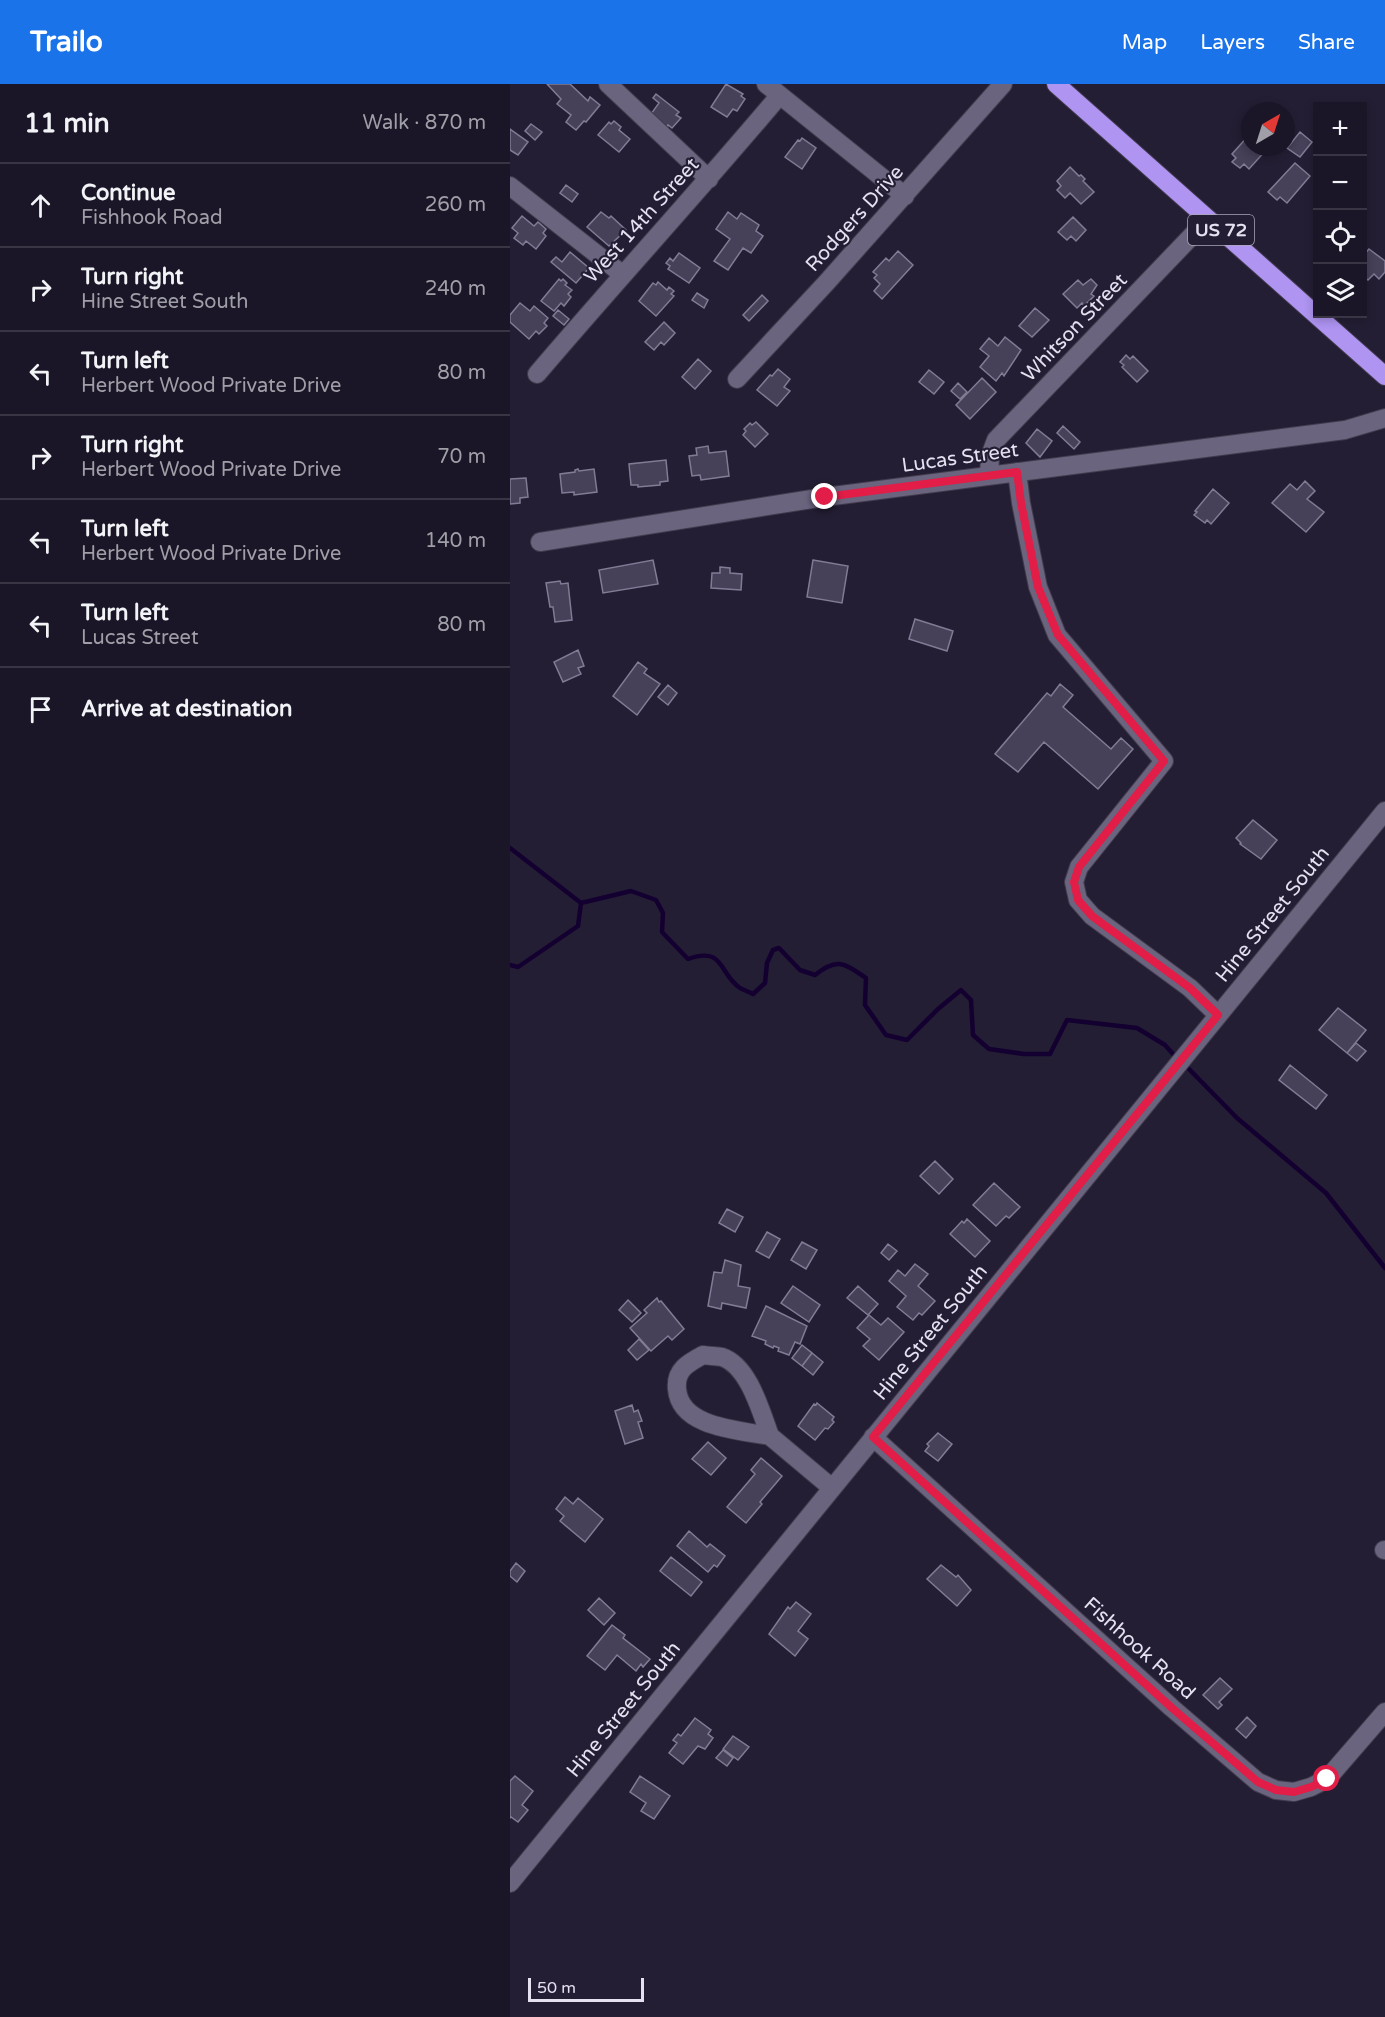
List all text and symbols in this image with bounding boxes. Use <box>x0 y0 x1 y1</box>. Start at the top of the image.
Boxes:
text: Trailo <box>30 25 103 59</box>
text: Map <box>1122 30 1167 55</box>
text: Layers <box>1200 30 1265 55</box>
text: Share <box>1298 30 1355 55</box>
north arrow <box>1241 102 1295 156</box>
map controls <box>1313 102 1367 318</box>
button: + <box>1313 102 1367 156</box>
text: 11 min <box>24 108 110 139</box>
text: Walk · 870 m <box>363 111 486 135</box>
street label: West 14th Street <box>579 153 705 288</box>
button: − <box>1313 156 1367 210</box>
street label: Rodgers Drive <box>801 161 909 277</box>
text: Continue <box>81 180 176 206</box>
icon: ahead <box>24 189 57 222</box>
text: 260 m <box>425 193 486 217</box>
text: Fishhook Road <box>81 206 223 230</box>
button: locate <box>1313 210 1367 264</box>
road number: US 72 <box>1188 215 1254 245</box>
text: Turn right <box>81 264 183 290</box>
button: layers <box>1313 264 1367 318</box>
street label: Whitson Street <box>1017 268 1133 387</box>
icon: right <box>24 273 57 306</box>
text: 240 m <box>425 277 486 301</box>
text: Hine Street South <box>81 290 248 314</box>
text: Turn left <box>81 348 169 374</box>
icon: left <box>24 357 57 390</box>
text: 80 m <box>437 361 486 385</box>
text: Herbert Wood Private Drive <box>81 374 341 398</box>
text: Turn right <box>81 432 183 458</box>
street label: Lucas Street <box>900 438 1020 478</box>
icon: right <box>24 441 57 474</box>
text: 70 m <box>437 445 486 469</box>
text: Herbert Wood Private Drive <box>81 458 341 482</box>
route end <box>811 483 837 509</box>
text: Turn left <box>81 516 169 542</box>
icon: left <box>24 525 57 558</box>
text: 140 m <box>425 529 486 553</box>
text: Herbert Wood Private Drive <box>81 542 341 566</box>
text: Turn left <box>81 600 169 626</box>
icon: left <box>24 609 57 642</box>
text: 80 m <box>437 613 486 637</box>
text: Lucas Street <box>81 626 199 650</box>
icon: arrive <box>24 693 57 726</box>
text: Arrive at destination <box>81 696 292 722</box>
street label: Hine Street South <box>1211 842 1335 987</box>
street label: Hine Street South <box>869 1260 993 1405</box>
street label: Fishhook Road <box>1079 1592 1200 1705</box>
street label: Hine Street South <box>562 1637 686 1782</box>
route start <box>1313 1765 1339 1791</box>
scale bar <box>528 1975 644 2002</box>
text: 50 m <box>537 1978 576 1998</box>

